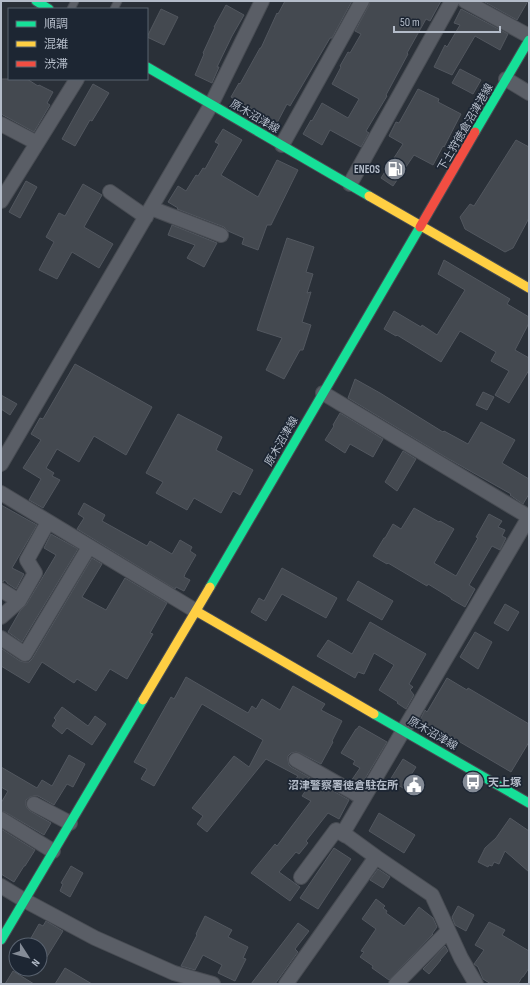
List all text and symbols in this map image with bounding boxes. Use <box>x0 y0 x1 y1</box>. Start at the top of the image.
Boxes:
legend <box>8 8 148 80</box>
scale bar <box>394 8 500 34</box>
text: 50 m <box>400 15 420 30</box>
text: 順調 <box>44 17 68 32</box>
text: 混雑 <box>44 37 68 52</box>
text: 渋滞 <box>44 57 68 72</box>
street label: 下土狩徳倉沼津港線 <box>435 81 496 173</box>
street label: 原木沼津線 <box>228 97 282 136</box>
fuel station icon: ENEOS <box>382 156 408 182</box>
place label: ENEOS <box>354 163 380 176</box>
street label: 原木沼津線 <box>262 414 301 468</box>
street label: 原木沼津線 <box>406 714 460 753</box>
bus stop icon: 天上塚 <box>460 769 486 795</box>
public building icon: 沼津警察署徳倉駐在所 <box>401 772 427 798</box>
place label: 天上塚 <box>488 776 522 789</box>
place label: 沼津警察署徳倉駐在所 <box>288 779 398 792</box>
north arrow <box>8 937 48 977</box>
text: N <box>29 956 43 969</box>

